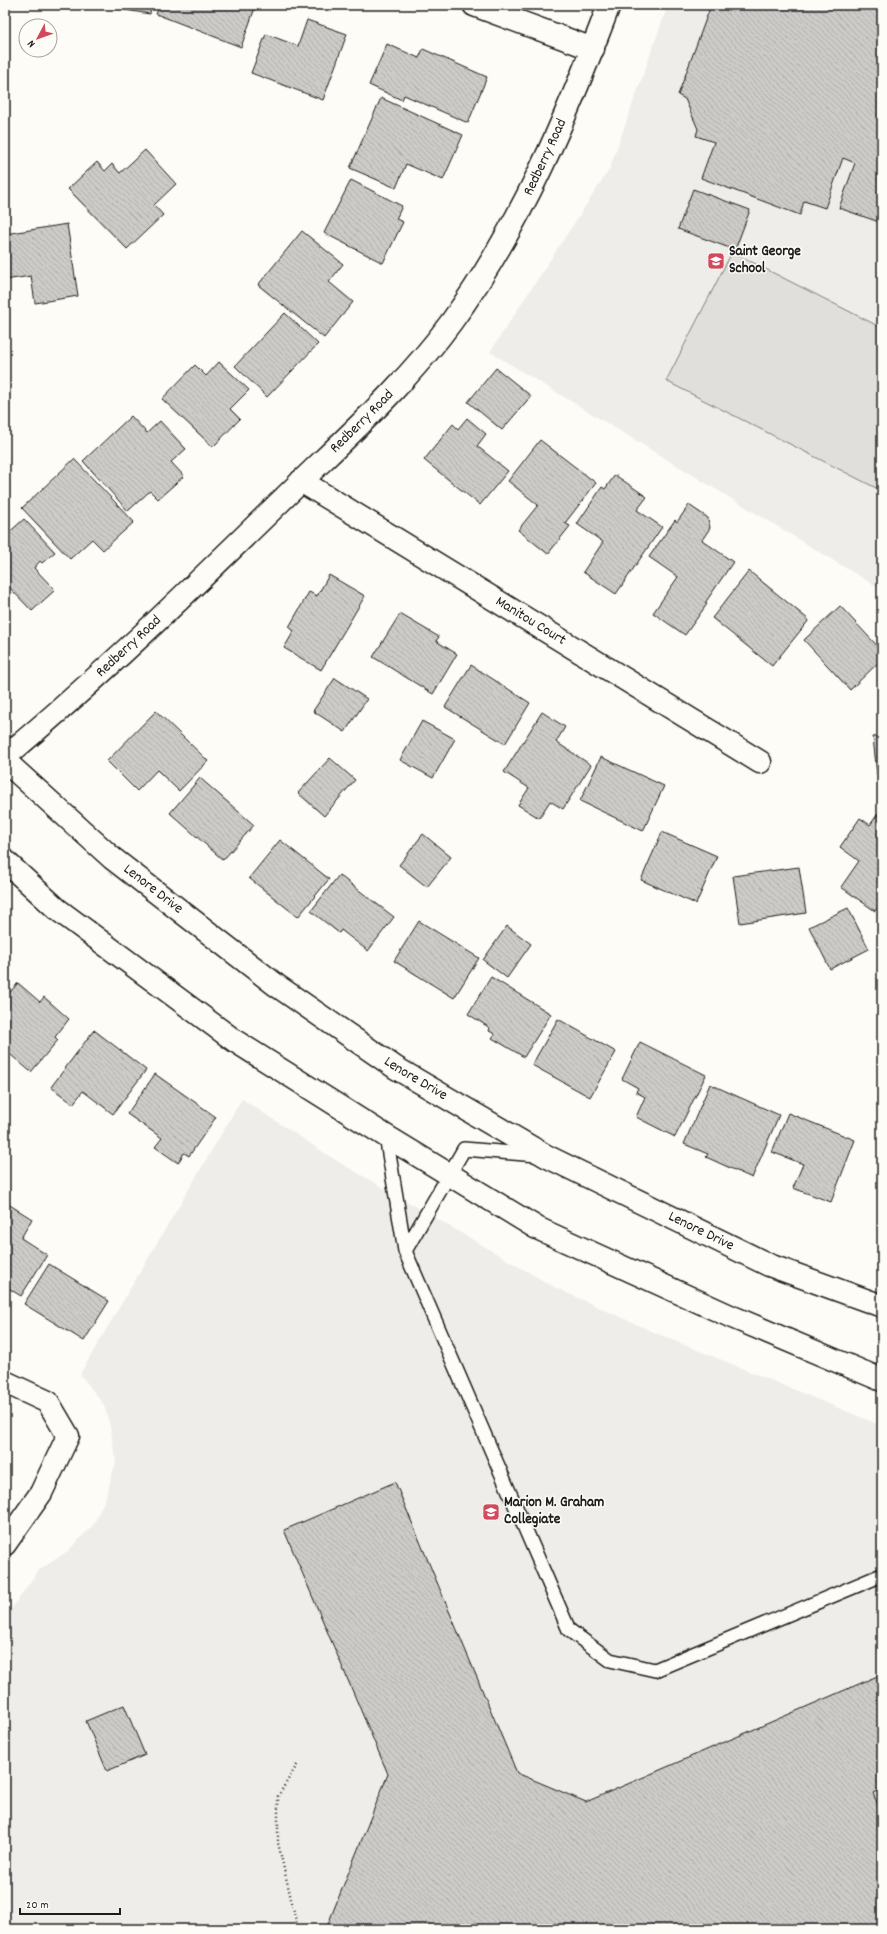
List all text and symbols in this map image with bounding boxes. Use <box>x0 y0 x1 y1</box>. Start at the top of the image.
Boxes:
north arrow <box>18 18 58 58</box>
text: N <box>24 36 40 51</box>
street label: Redberry Road <box>518 115 573 200</box>
place label: Saint George School <box>729 241 801 280</box>
school or university icon: Saint George School <box>706 251 726 271</box>
street label: Redberry Road <box>325 385 400 459</box>
street label: Manitou Court <box>491 591 570 652</box>
street label: Redberry Road <box>91 611 167 683</box>
street label: Lenore Drive <box>118 859 188 920</box>
street label: Lenore Drive <box>379 1051 452 1107</box>
street label: Lenore Drive <box>664 1206 738 1257</box>
place label: Marion M. Graham Collegiate <box>504 1492 604 1531</box>
school or university icon: Marion M. Graham Collegiate <box>481 1502 501 1522</box>
scale bar <box>20 1890 120 1916</box>
text: 20 m <box>26 1897 49 1914</box>

